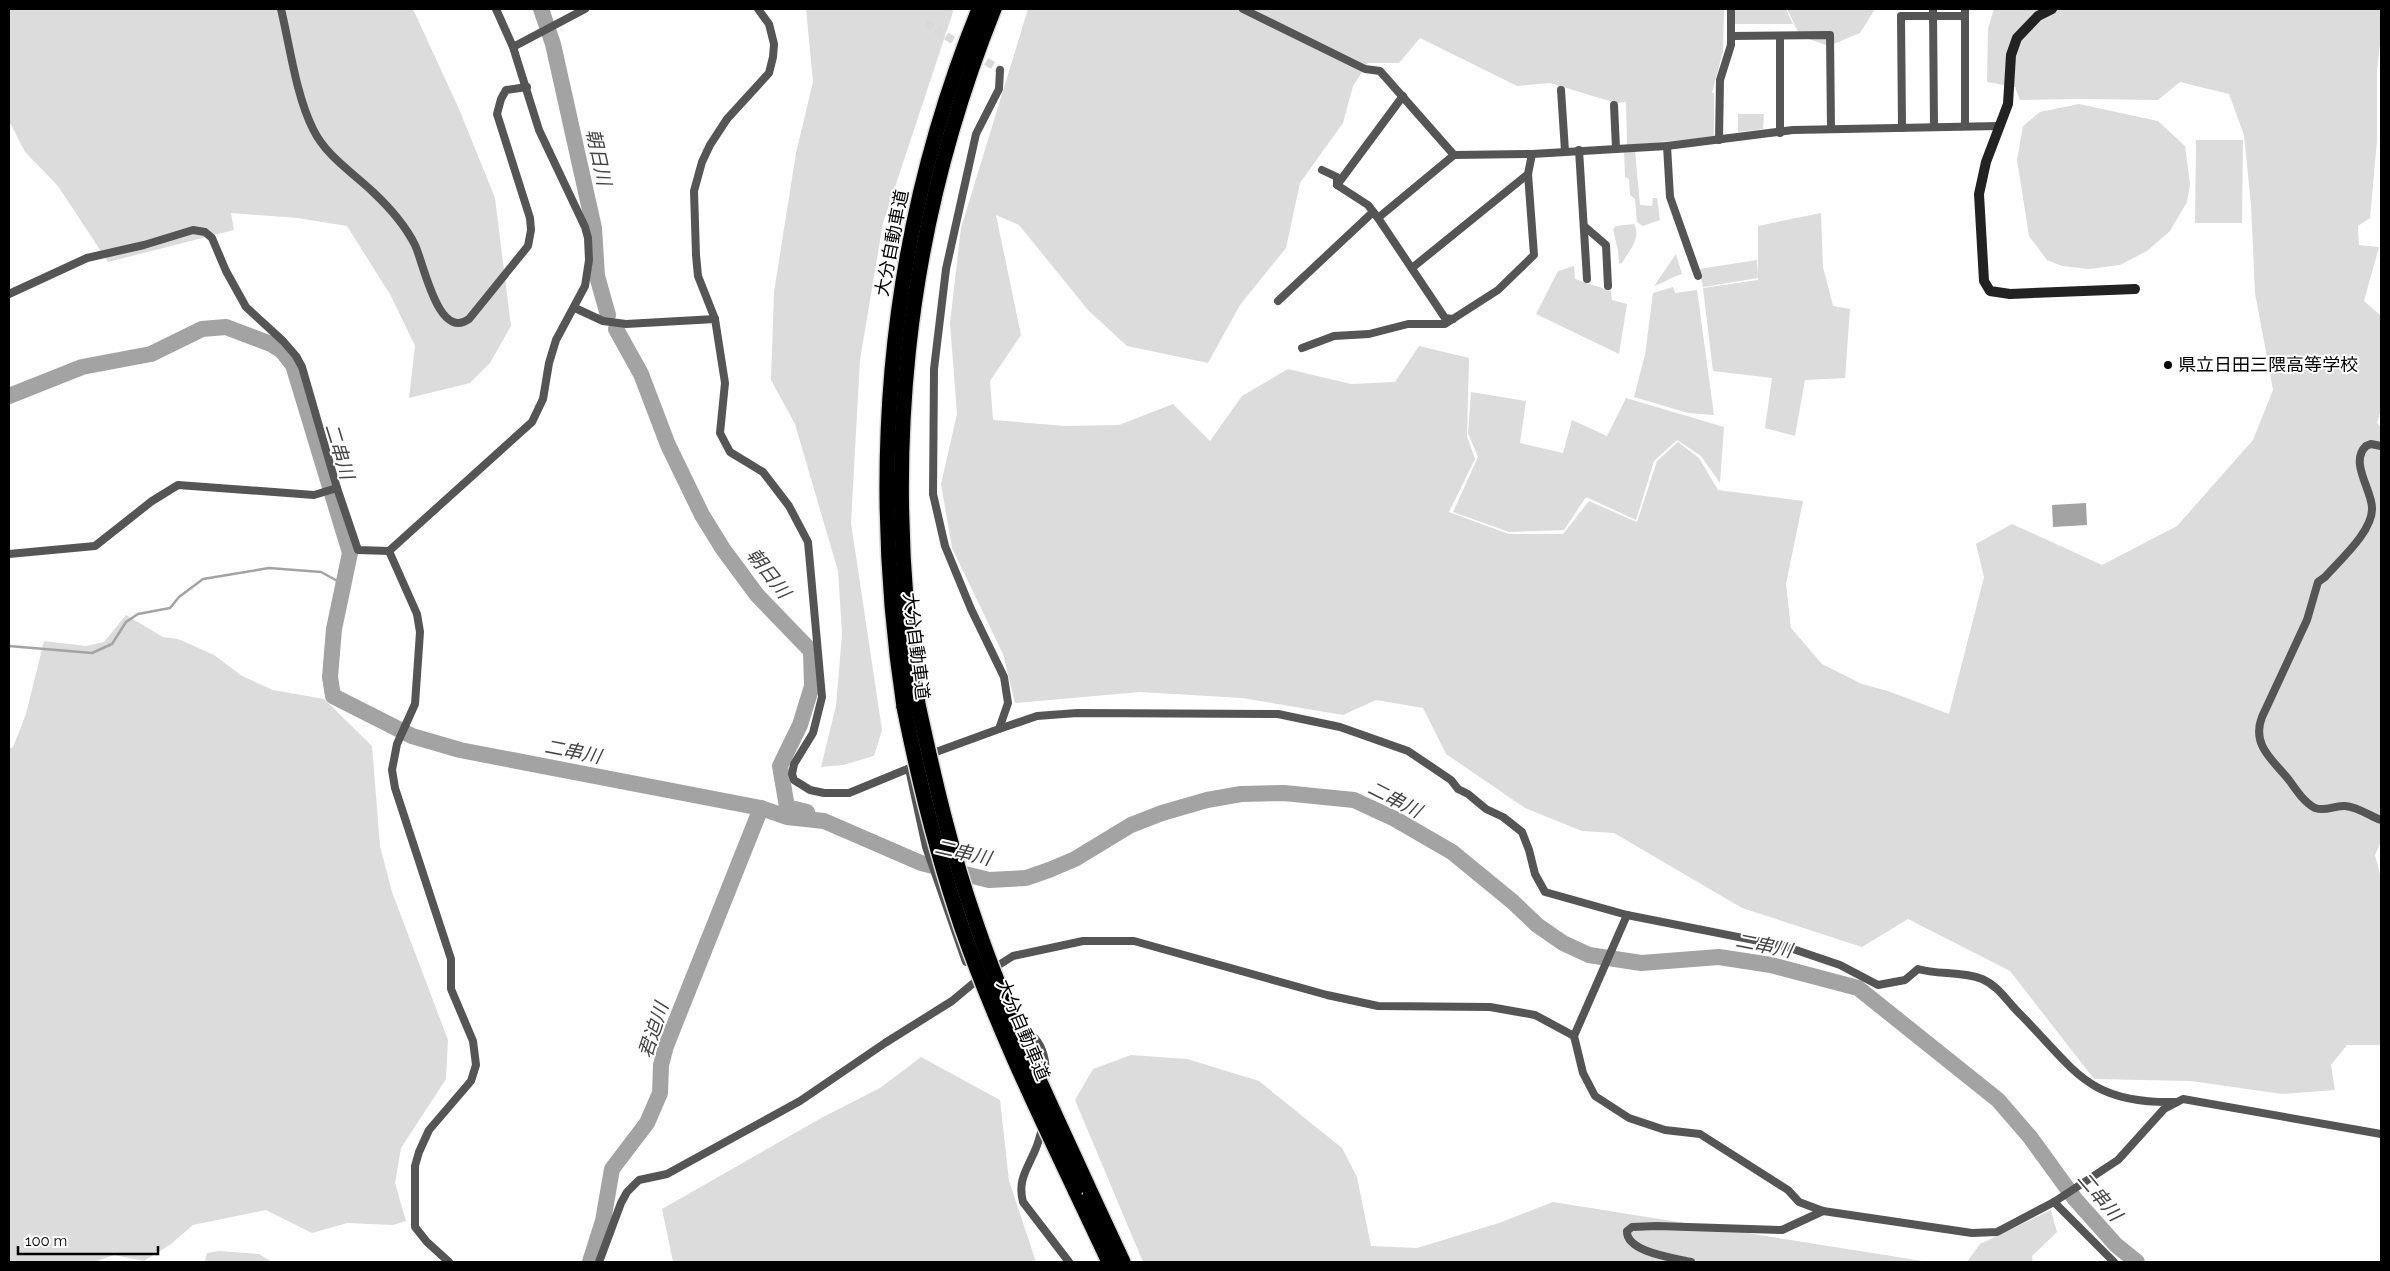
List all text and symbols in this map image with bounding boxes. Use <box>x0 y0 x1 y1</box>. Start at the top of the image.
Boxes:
water label: 朝日川 <box>582 127 616 189</box>
street label: 大分自動車道 <box>871 188 912 298</box>
place label: 県立日田三隈高等学校 <box>2178 354 2358 375</box>
marker: 県立日田三隈高等学校 <box>2162 359 2174 371</box>
water label: 二串川 <box>321 421 359 483</box>
water label: 朝日川 <box>743 544 796 604</box>
street label: 大分自動車道 <box>899 591 933 701</box>
water label: 二串川 <box>543 735 605 768</box>
water label: 二串川 <box>1365 776 1427 823</box>
water label: 二串川 <box>933 835 995 870</box>
water label: 二串川 <box>1734 929 1796 962</box>
street label: 大分自動車道 <box>993 976 1054 1084</box>
water label: 君迫川 <box>634 998 673 1061</box>
water label: 二串川 <box>2073 1167 2128 1226</box>
scale bar <box>18 1224 158 1256</box>
text: 100 m <box>25 1232 67 1250</box>

